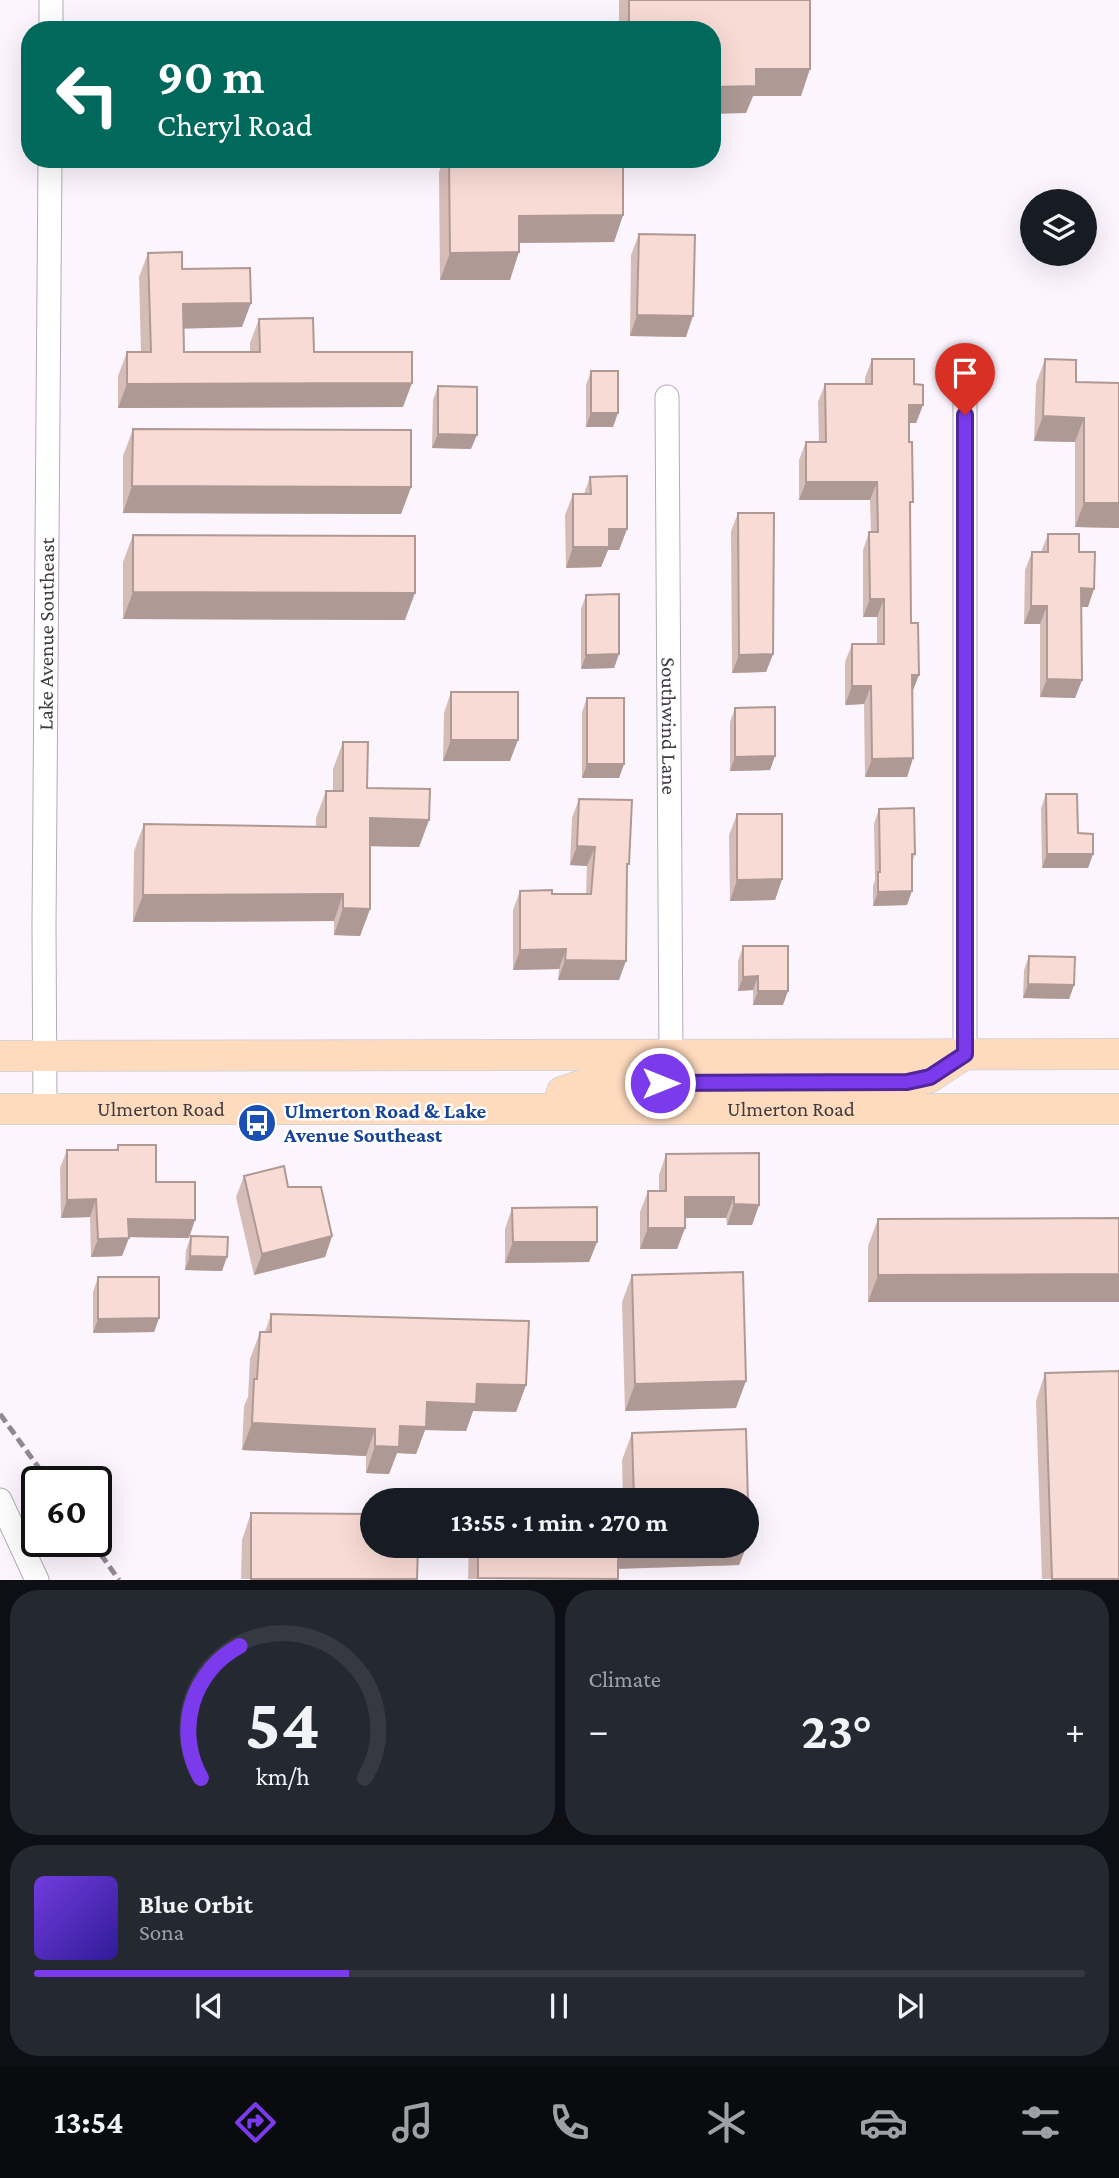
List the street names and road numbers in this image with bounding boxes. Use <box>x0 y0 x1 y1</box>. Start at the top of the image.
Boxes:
street label: Lake Avenue Southeast <box>34 536 59 731</box>
street label: Southwind Lane <box>657 657 681 795</box>
street label: Ulmerton Road <box>97 1097 225 1121</box>
street label: Ulmerton Road <box>727 1097 855 1121</box>

